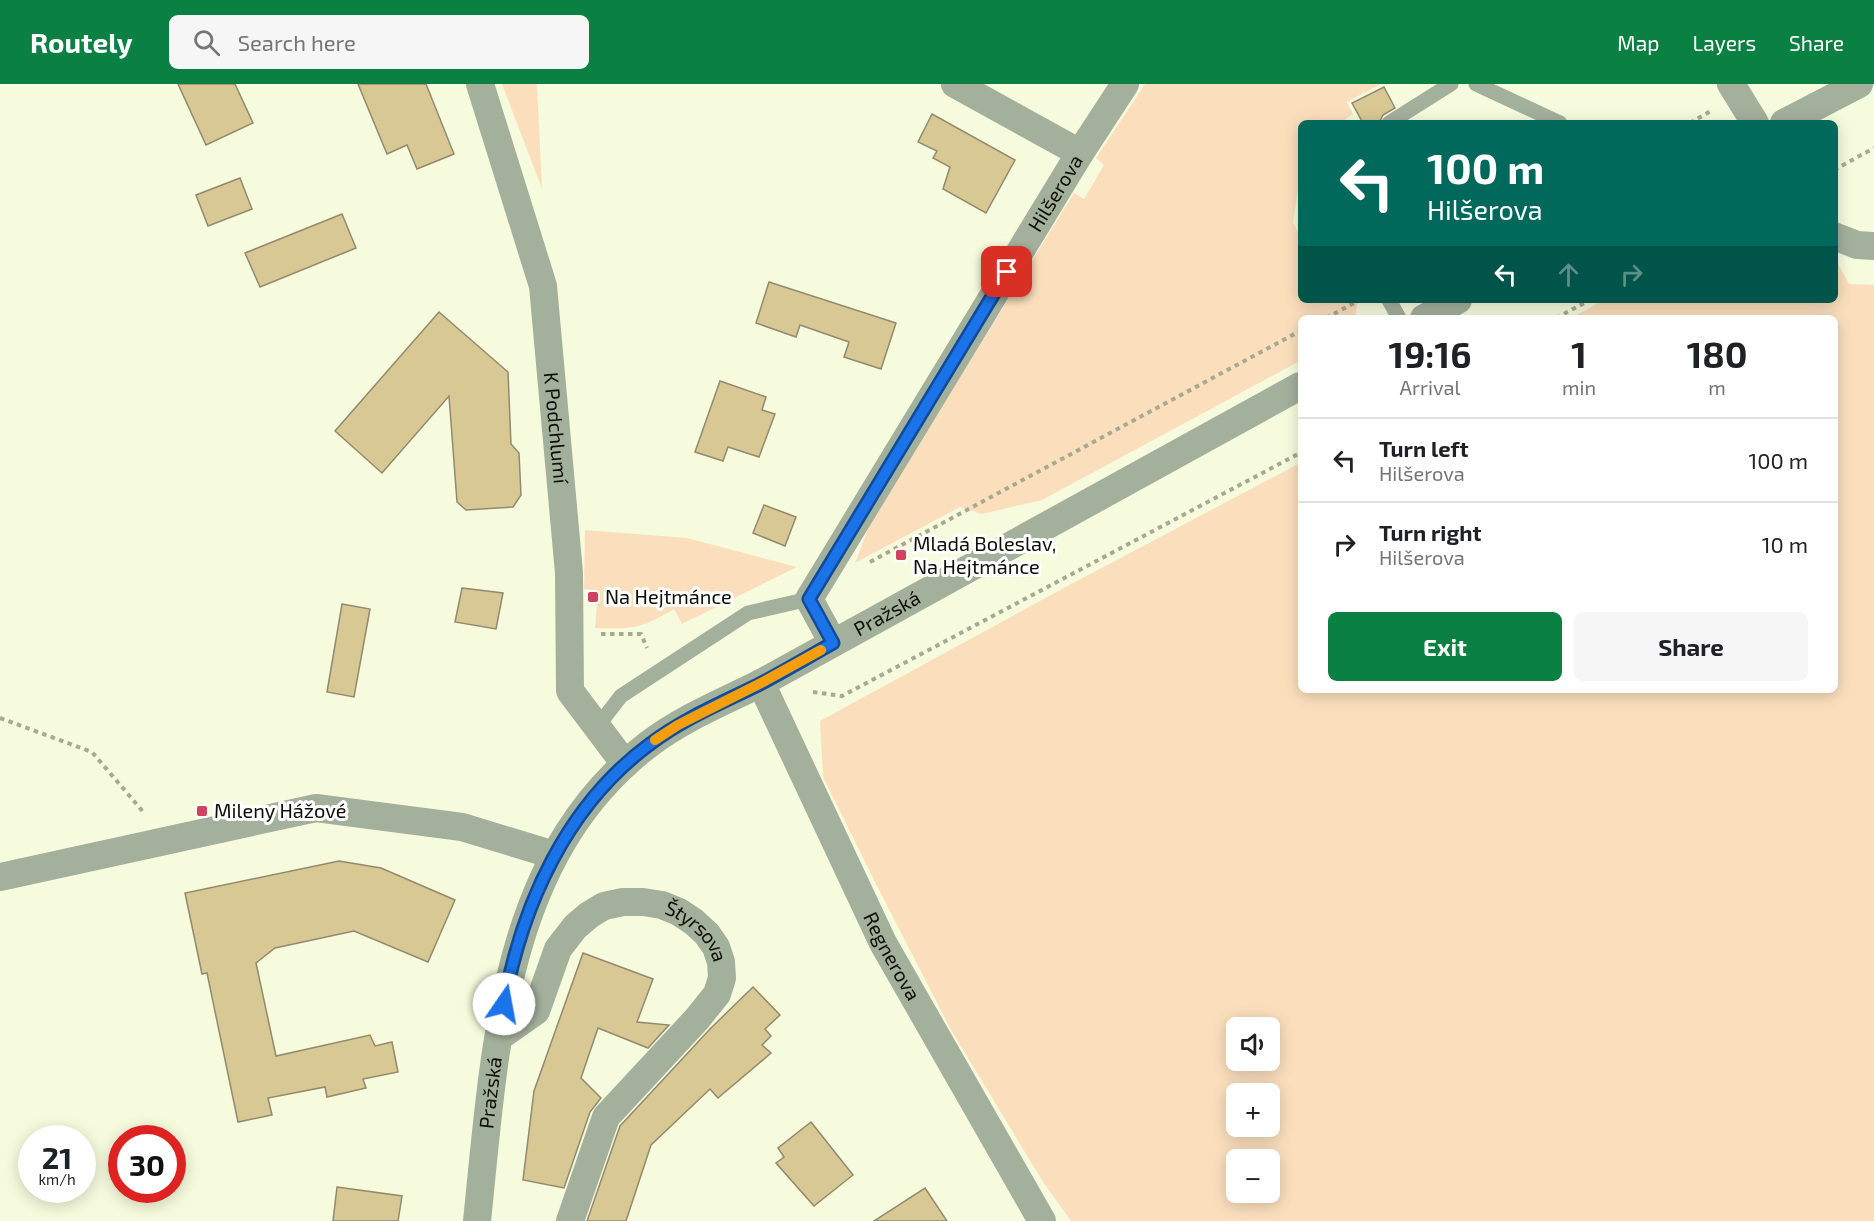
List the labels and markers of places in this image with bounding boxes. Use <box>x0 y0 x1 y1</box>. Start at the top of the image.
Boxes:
pin <box>981 246 1032 297</box>
place label: Mladá Boleslav, Na Hejtmánce <box>913 531 1056 578</box>
marker: Mladá Boleslav, Na Hejtmánce <box>894 548 908 562</box>
place label: Na Hejtmánce <box>605 584 732 608</box>
marker: Na Hejtmánce <box>586 590 600 604</box>
place label: Mileny Hážové <box>214 798 346 822</box>
marker: Mileny Hážové <box>195 804 209 818</box>

